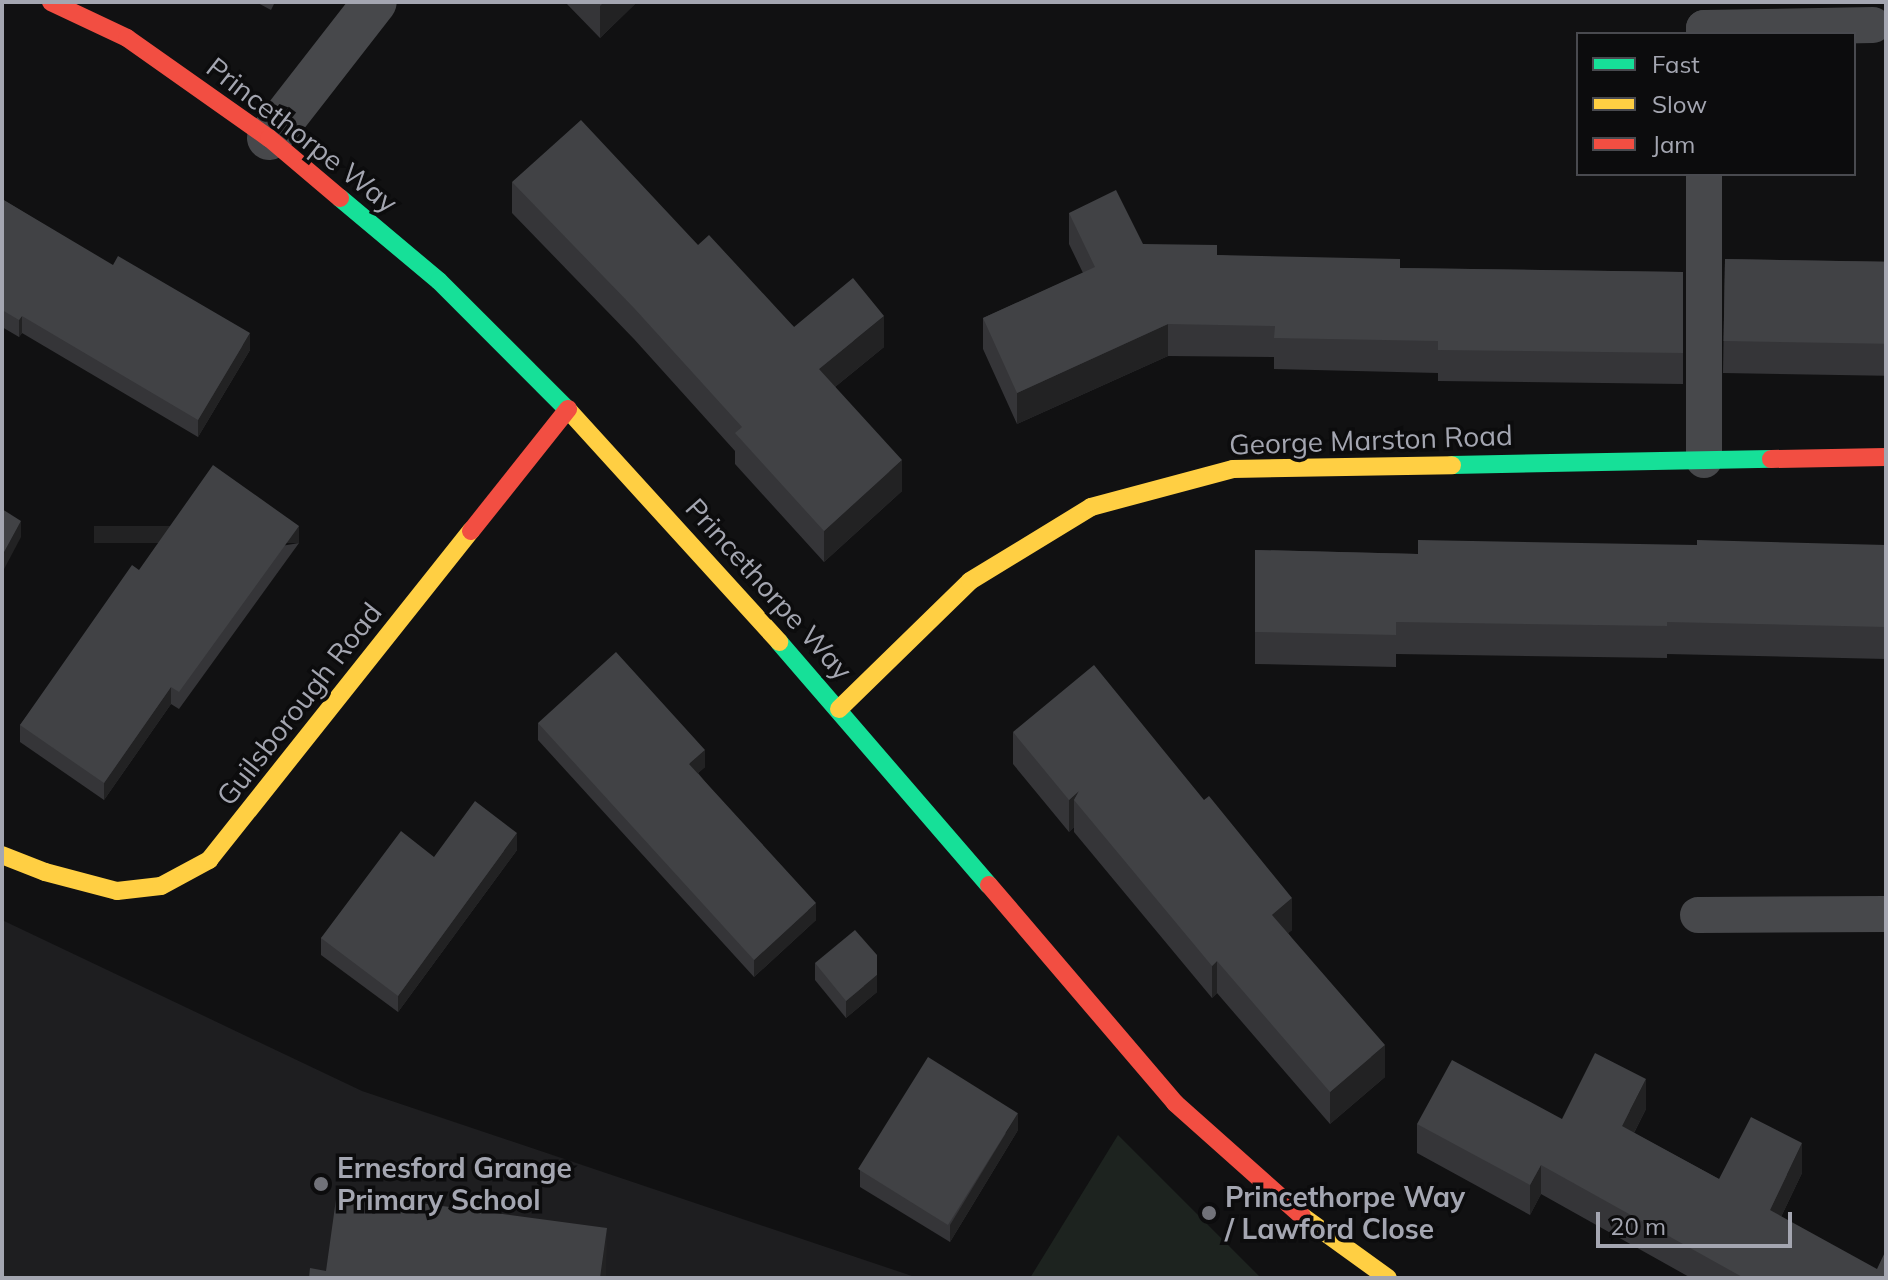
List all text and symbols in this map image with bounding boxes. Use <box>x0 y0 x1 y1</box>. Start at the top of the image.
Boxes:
legend <box>1576 32 1856 176</box>
text: Fast <box>1652 49 1700 79</box>
street label: Princethorpe Way <box>200 50 404 220</box>
text: Slow <box>1652 89 1707 119</box>
text: Jam <box>1652 129 1695 159</box>
street label: George Marston Road <box>1229 418 1513 462</box>
street label: Princethorpe Way <box>679 491 859 687</box>
street label: Guilsborough Road <box>209 596 389 812</box>
place label: Ernesford Grange Primary School <box>337 1151 572 1217</box>
marker: Ernesford Grange Primary School <box>312 1175 330 1193</box>
place label: Princethorpe Way / Lawford Close <box>1225 1180 1465 1246</box>
scale bar <box>1600 1196 1796 1246</box>
marker: Princethorpe Way / Lawford Close <box>1200 1204 1218 1222</box>
text: 20 m <box>1610 1211 1666 1241</box>

